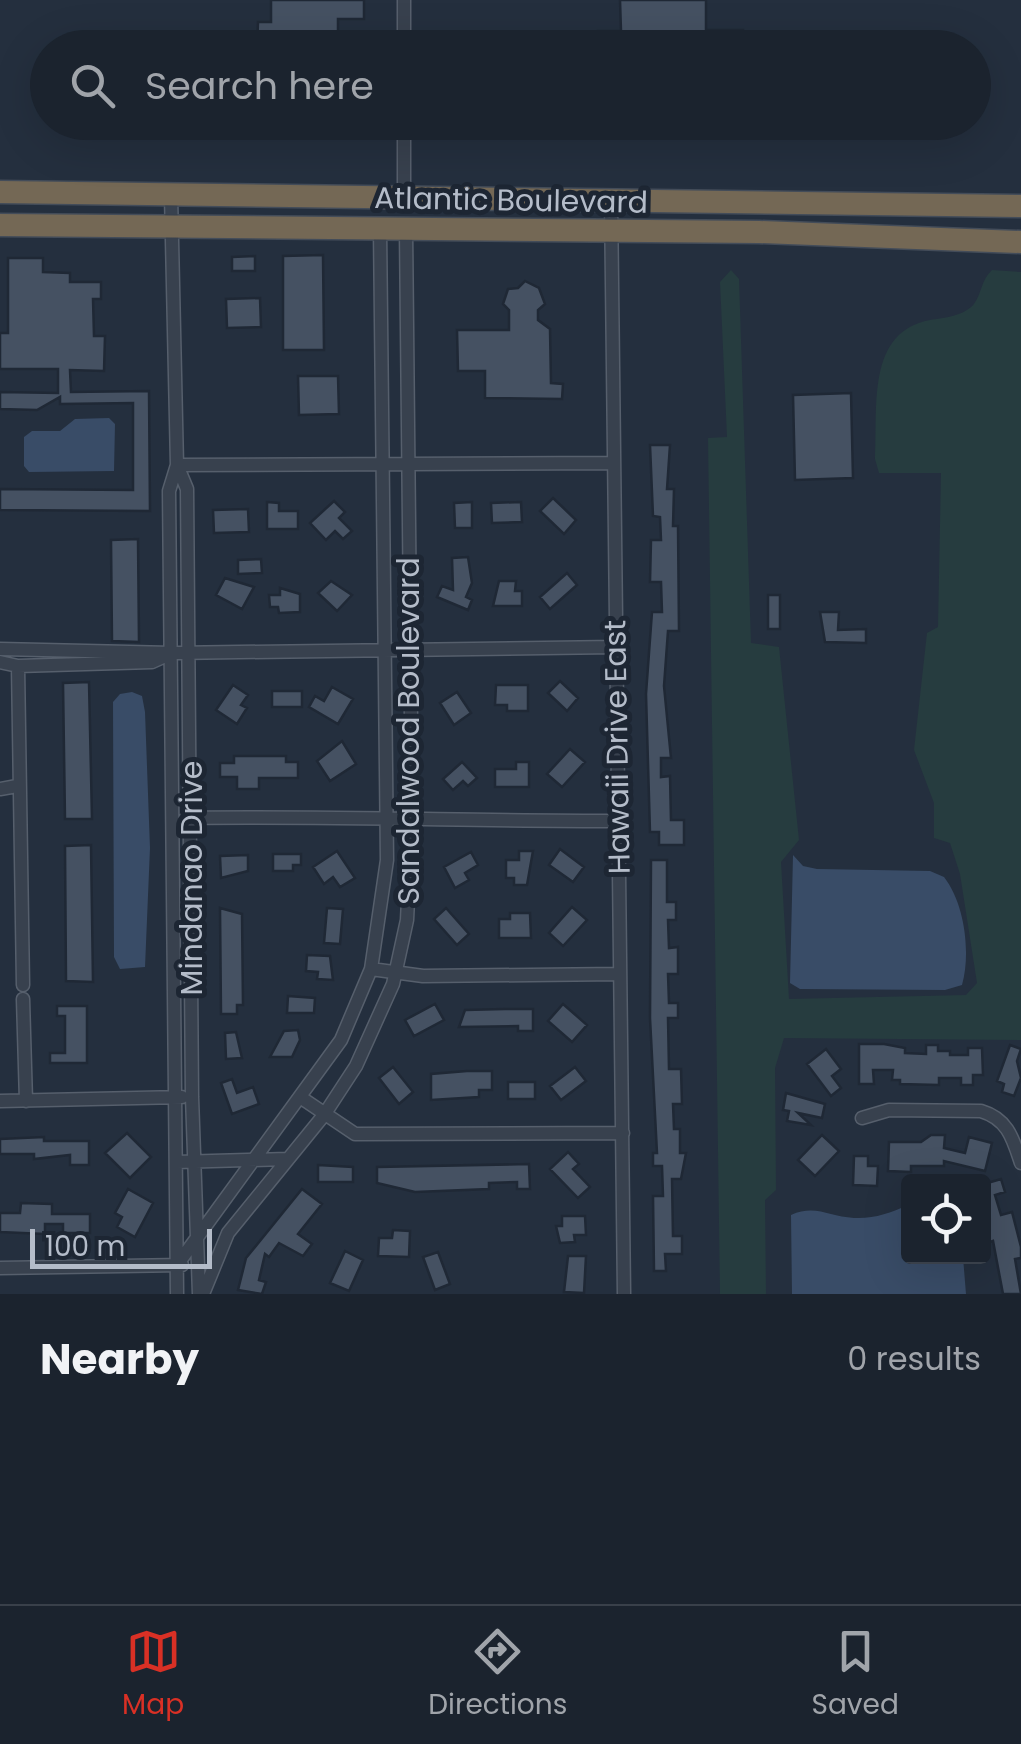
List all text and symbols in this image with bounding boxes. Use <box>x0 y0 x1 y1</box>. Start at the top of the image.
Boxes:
search box <box>30 30 991 140</box>
icon: search <box>65 58 120 113</box>
text: Search here <box>145 59 374 112</box>
street label: Atlantic Boulevard <box>374 176 648 224</box>
street label: Sandalwood Boulevard <box>387 557 430 905</box>
street label: Hawaii Drive East <box>593 620 641 874</box>
street label: Mindanao Drive <box>170 761 213 995</box>
map controls <box>901 1174 991 1264</box>
button: locate <box>901 1174 991 1264</box>
scale bar <box>30 1224 212 1268</box>
text: 100 m <box>45 1227 125 1266</box>
text: Nearby <box>40 1330 199 1389</box>
text: 0 results <box>847 1336 981 1381</box>
tab: Map <box>122 1624 184 1726</box>
tab: Directions <box>428 1624 567 1726</box>
tab: Saved <box>812 1624 899 1726</box>

